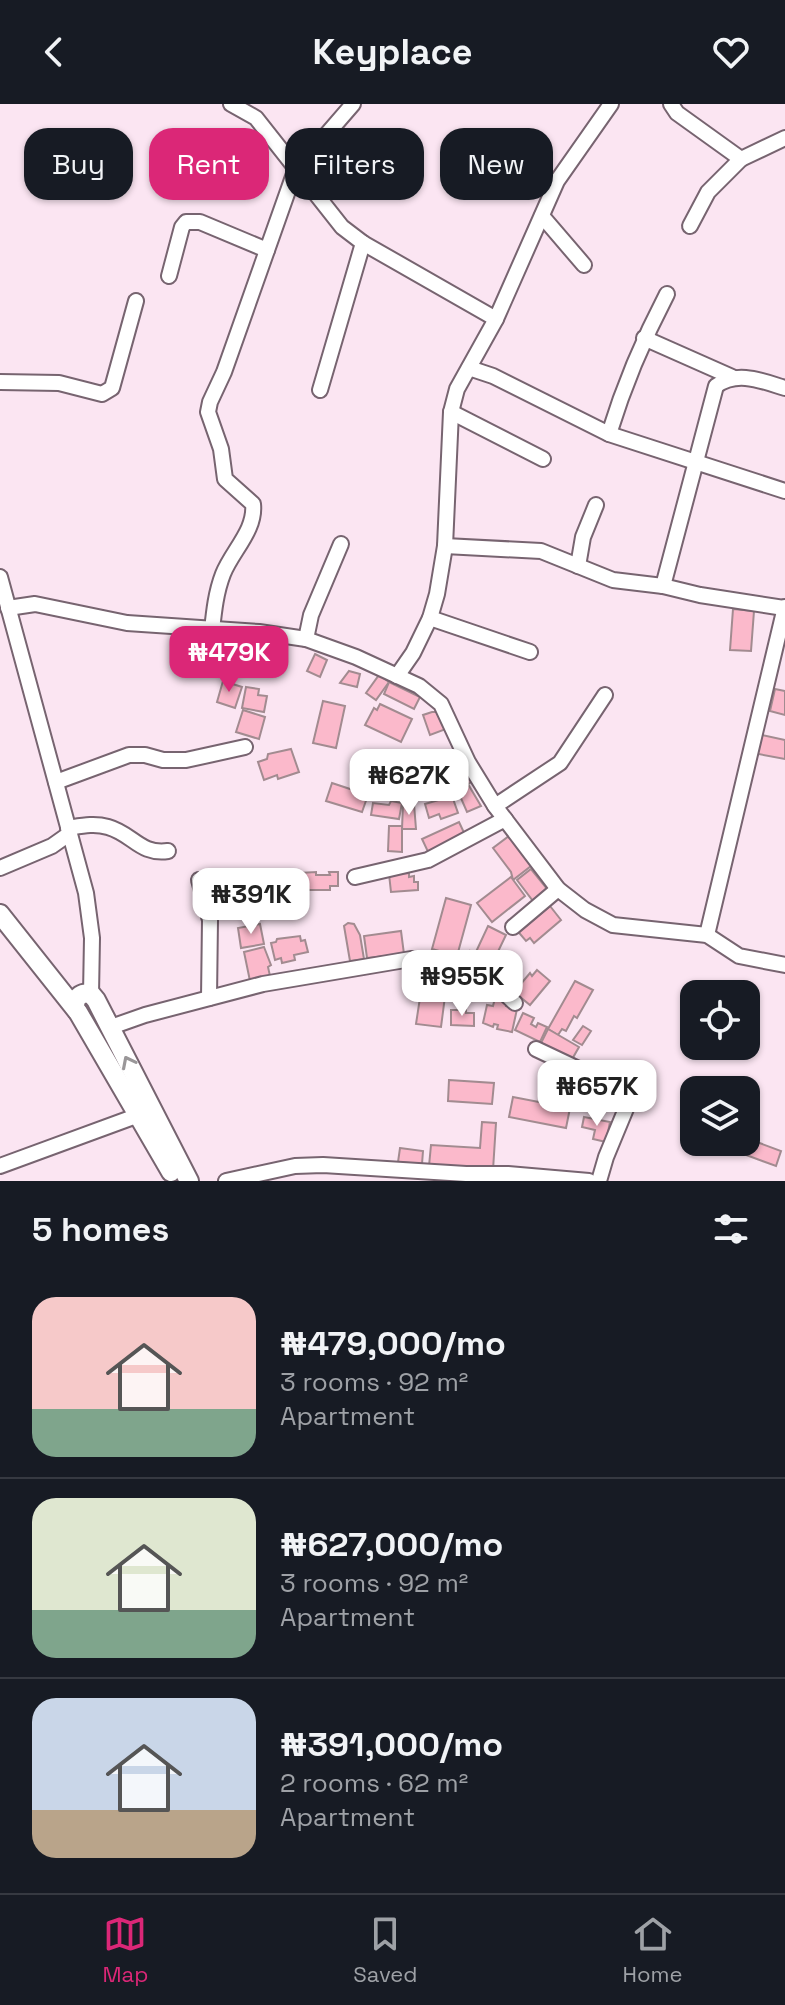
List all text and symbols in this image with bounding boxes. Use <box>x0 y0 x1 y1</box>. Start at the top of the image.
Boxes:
text: Keyplace <box>313 29 472 75</box>
icon: back <box>32 30 76 74</box>
icon: heart <box>709 30 753 74</box>
chip: Buy <box>24 128 133 200</box>
chip: Rent <box>149 128 269 200</box>
chip: Filters <box>285 128 424 200</box>
chip: New <box>440 128 553 200</box>
pin: ₦479K <box>173 626 285 694</box>
text: ₦479K <box>187 635 271 669</box>
pin: ₦627K <box>353 749 465 817</box>
text: ₦627K <box>368 758 450 792</box>
pin: ₦391K <box>195 868 307 936</box>
text: ₦391K <box>211 877 291 911</box>
pin: ₦955K <box>406 950 518 1018</box>
text: ₦955K <box>420 959 504 993</box>
map controls <box>680 980 760 1156</box>
button: locate <box>680 980 760 1060</box>
one-way arrow <box>122 1055 138 1070</box>
pin: ₦657K <box>541 1060 653 1128</box>
text: ₦657K <box>556 1069 639 1103</box>
button: layers <box>680 1076 760 1156</box>
icon: filters <box>709 1207 753 1251</box>
text: 5 homes <box>32 1208 169 1251</box>
text: ₦479,000/mo <box>280 1322 506 1365</box>
icon: home <box>96 1329 192 1425</box>
text: 3 rooms · 92 m² <box>280 1365 468 1399</box>
text: Apartment <box>280 1399 415 1433</box>
text: ₦627,000/mo <box>280 1523 503 1566</box>
icon: home <box>96 1530 192 1626</box>
text: 3 rooms · 92 m² <box>280 1566 468 1600</box>
text: Apartment <box>280 1600 415 1634</box>
text: ₦391,000/mo <box>280 1723 503 1766</box>
icon: home <box>96 1730 192 1826</box>
text: 2 rooms · 62 m² <box>280 1766 468 1800</box>
text: Apartment <box>280 1800 415 1834</box>
tab: Map <box>103 1912 148 1988</box>
tab: Saved <box>353 1912 418 1988</box>
tab: Home <box>623 1912 683 1988</box>

